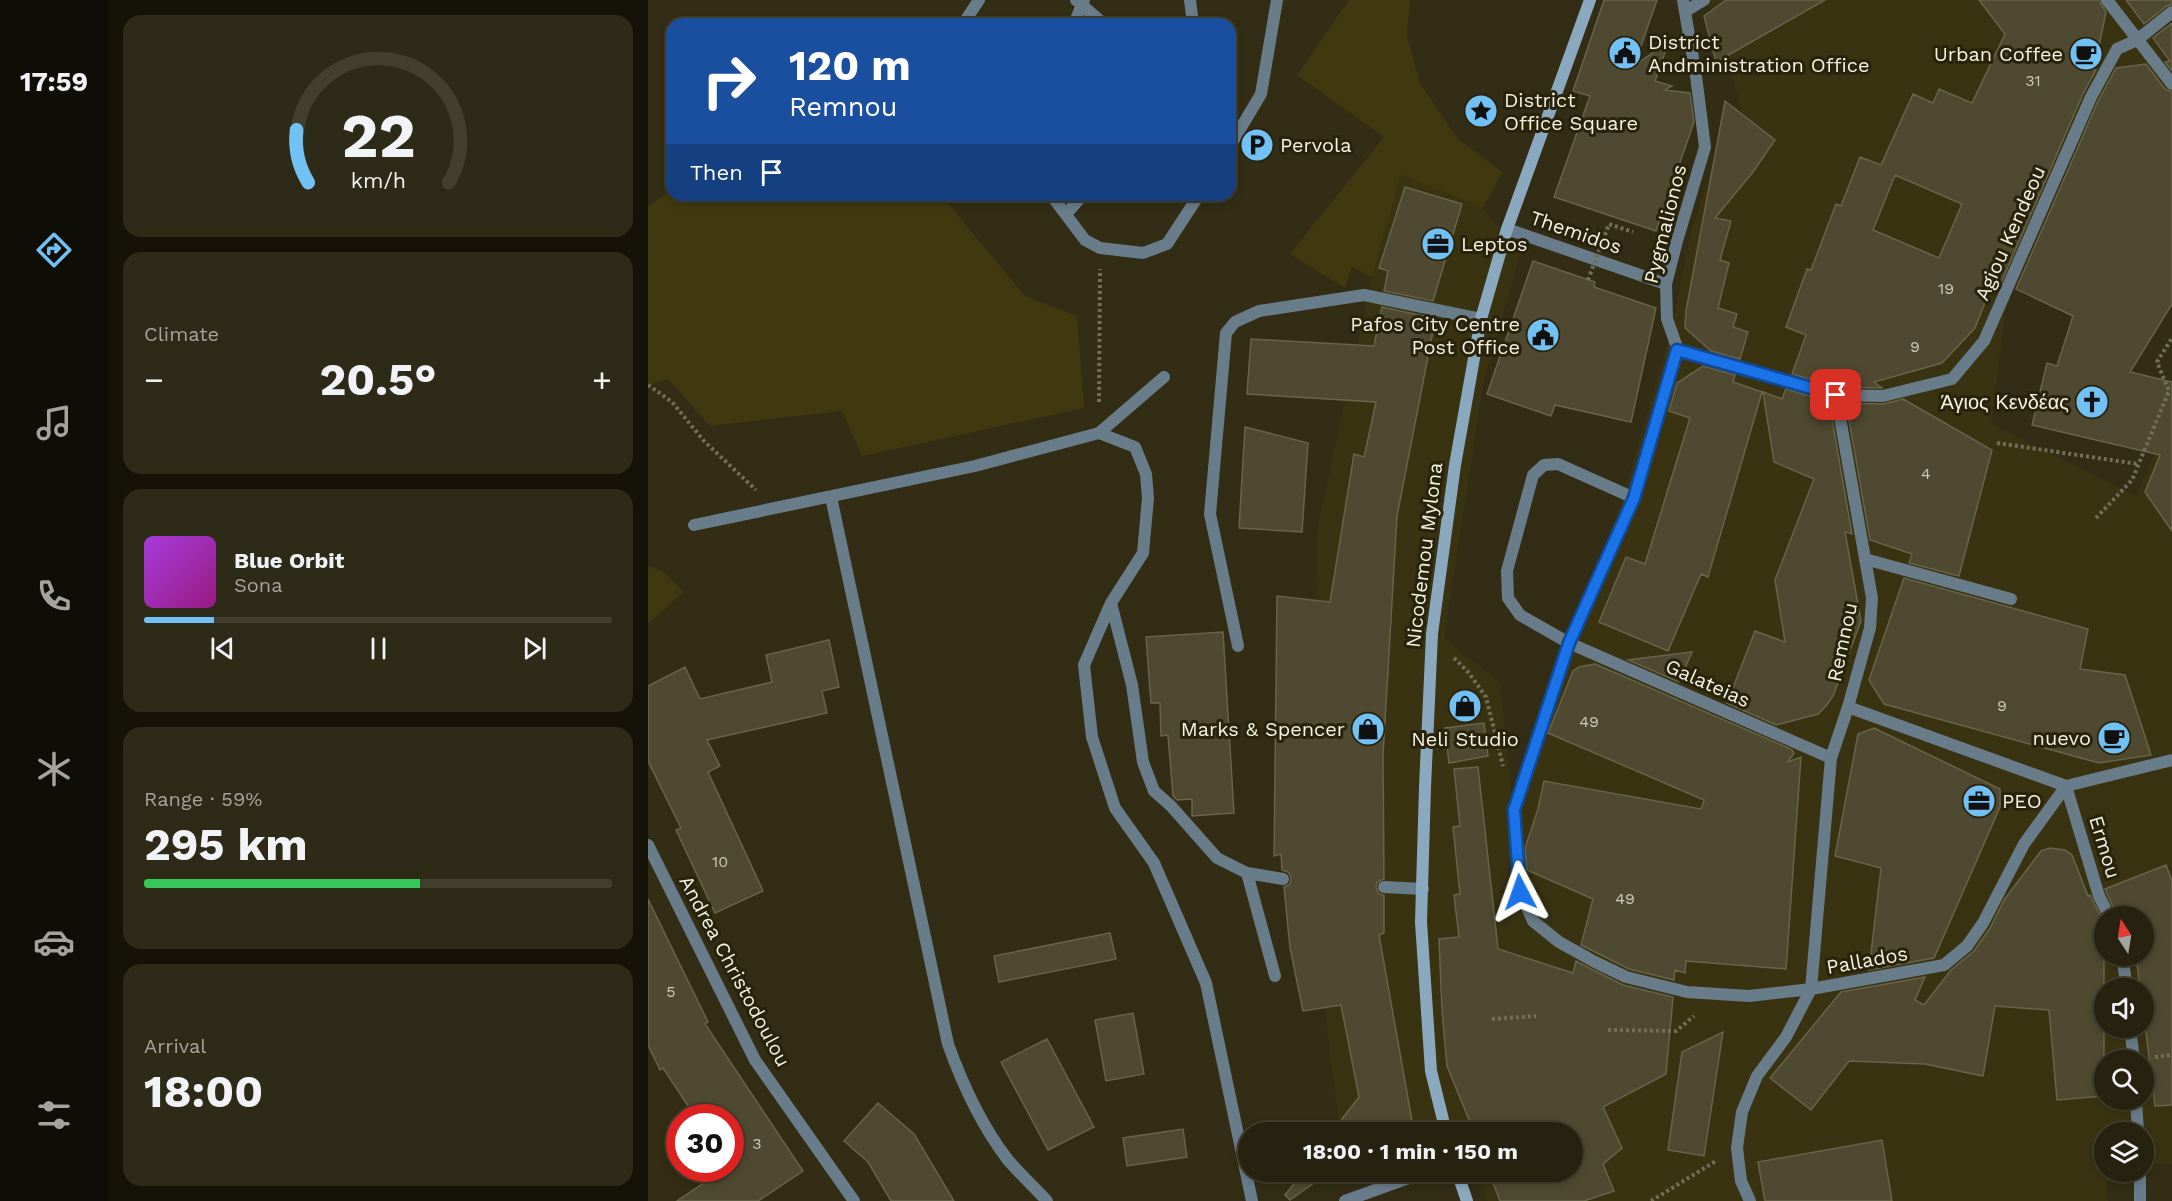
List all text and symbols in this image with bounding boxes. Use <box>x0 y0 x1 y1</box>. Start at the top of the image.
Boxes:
place label: District Andministration Office <box>1648 30 1870 77</box>
public building icon: District Andministration Office <box>1607 35 1643 71</box>
cafe icon: Urban Coffee <box>2068 36 2104 72</box>
text: 120 m <box>789 41 911 90</box>
icon: right <box>690 42 768 120</box>
place label: Urban Coffee <box>1934 42 2063 66</box>
text: 17:59 <box>20 66 88 98</box>
house number: 31 <box>2025 71 2041 90</box>
place label: District Office Square <box>1504 88 1638 135</box>
text: Remnou <box>789 91 897 123</box>
place icon: District Office Square <box>1463 93 1499 129</box>
text: 22 <box>341 99 415 172</box>
parking icon: Pervola <box>1239 127 1275 163</box>
place label: Pervola <box>1280 133 1352 157</box>
icon: arrive <box>755 156 788 189</box>
text: Then <box>690 160 743 185</box>
street label: Pygmalionos <box>1639 162 1691 286</box>
street label: Agiou Kendeou <box>1970 162 2050 304</box>
text: km/h <box>350 168 406 193</box>
street label: Themidos <box>1527 205 1625 259</box>
office icon: Leptos <box>1420 226 1456 262</box>
icon: directions <box>33 229 75 271</box>
place label: Leptos <box>1461 232 1527 256</box>
house number: 19 <box>1938 279 1954 298</box>
place label: Pafos City Centre Post Office <box>1350 312 1520 359</box>
public building icon: Pafos City Centre Post Office <box>1525 317 1561 353</box>
text: Climate <box>144 322 219 346</box>
house number: 9 <box>1910 337 1920 356</box>
text: 20.5° <box>320 353 436 406</box>
text: − <box>144 360 164 399</box>
text: + <box>592 360 612 399</box>
pin <box>1810 369 1861 420</box>
icon: arrive <box>1819 378 1852 411</box>
church icon: Άγιος Κενδέας <box>2074 384 2110 420</box>
place label: Άγιος Κενδέας <box>1940 390 2069 414</box>
icon: music <box>33 402 75 444</box>
street label: Nicodemou Mylona <box>1401 461 1447 649</box>
house number: 4 <box>1921 464 1931 483</box>
text: Blue Orbit <box>234 548 344 573</box>
text: Sona <box>234 573 283 597</box>
icon: phone <box>33 575 75 617</box>
street label: Remnou <box>1822 600 1862 684</box>
icon: previous <box>206 632 239 665</box>
icon: pause <box>362 632 395 665</box>
icon: next <box>518 632 551 665</box>
street label: Galateias <box>1662 654 1754 712</box>
shop icon: Neli Studio <box>1447 688 1483 724</box>
house number: 9 <box>1997 696 2007 715</box>
shop icon: Marks & Spencer <box>1350 711 1386 747</box>
house number: 49 <box>1579 712 1599 731</box>
place label: Marks & Spencer <box>1181 717 1345 741</box>
cafe icon: nuevo <box>2096 720 2132 756</box>
place label: nuevo <box>2033 726 2091 750</box>
place label: Neli Studio <box>1411 727 1519 751</box>
icon: climate <box>33 748 75 790</box>
office icon: PEO <box>1961 783 1997 819</box>
text: Range · 59% <box>144 787 262 811</box>
place label: PEO <box>2002 789 2042 813</box>
street label: Ermou <box>2084 813 2126 881</box>
text: 295 km <box>144 818 308 871</box>
house number: 10 <box>712 852 728 871</box>
position arrow <box>1488 860 1552 924</box>
street label: Andrea Christodoulou <box>674 871 796 1071</box>
house number: 49 <box>1615 889 1635 908</box>
north arrow <box>2094 906 2154 966</box>
map controls <box>2094 906 2154 1182</box>
icon: car <box>33 921 75 963</box>
street label: Pallados <box>1824 941 1910 979</box>
button: sound <box>2094 978 2154 1038</box>
house number: 5 <box>666 982 676 1001</box>
text: Arrival <box>144 1034 206 1058</box>
button: search <box>2094 1050 2154 1110</box>
text: 18:00 <box>144 1065 263 1118</box>
icon: filters <box>33 1094 75 1136</box>
speed limit sign: 30 <box>666 1104 744 1182</box>
button: layers <box>2094 1122 2154 1182</box>
house number: 3 <box>752 1134 762 1153</box>
text: 18:00 · 1 min · 150 m <box>1303 1139 1518 1164</box>

